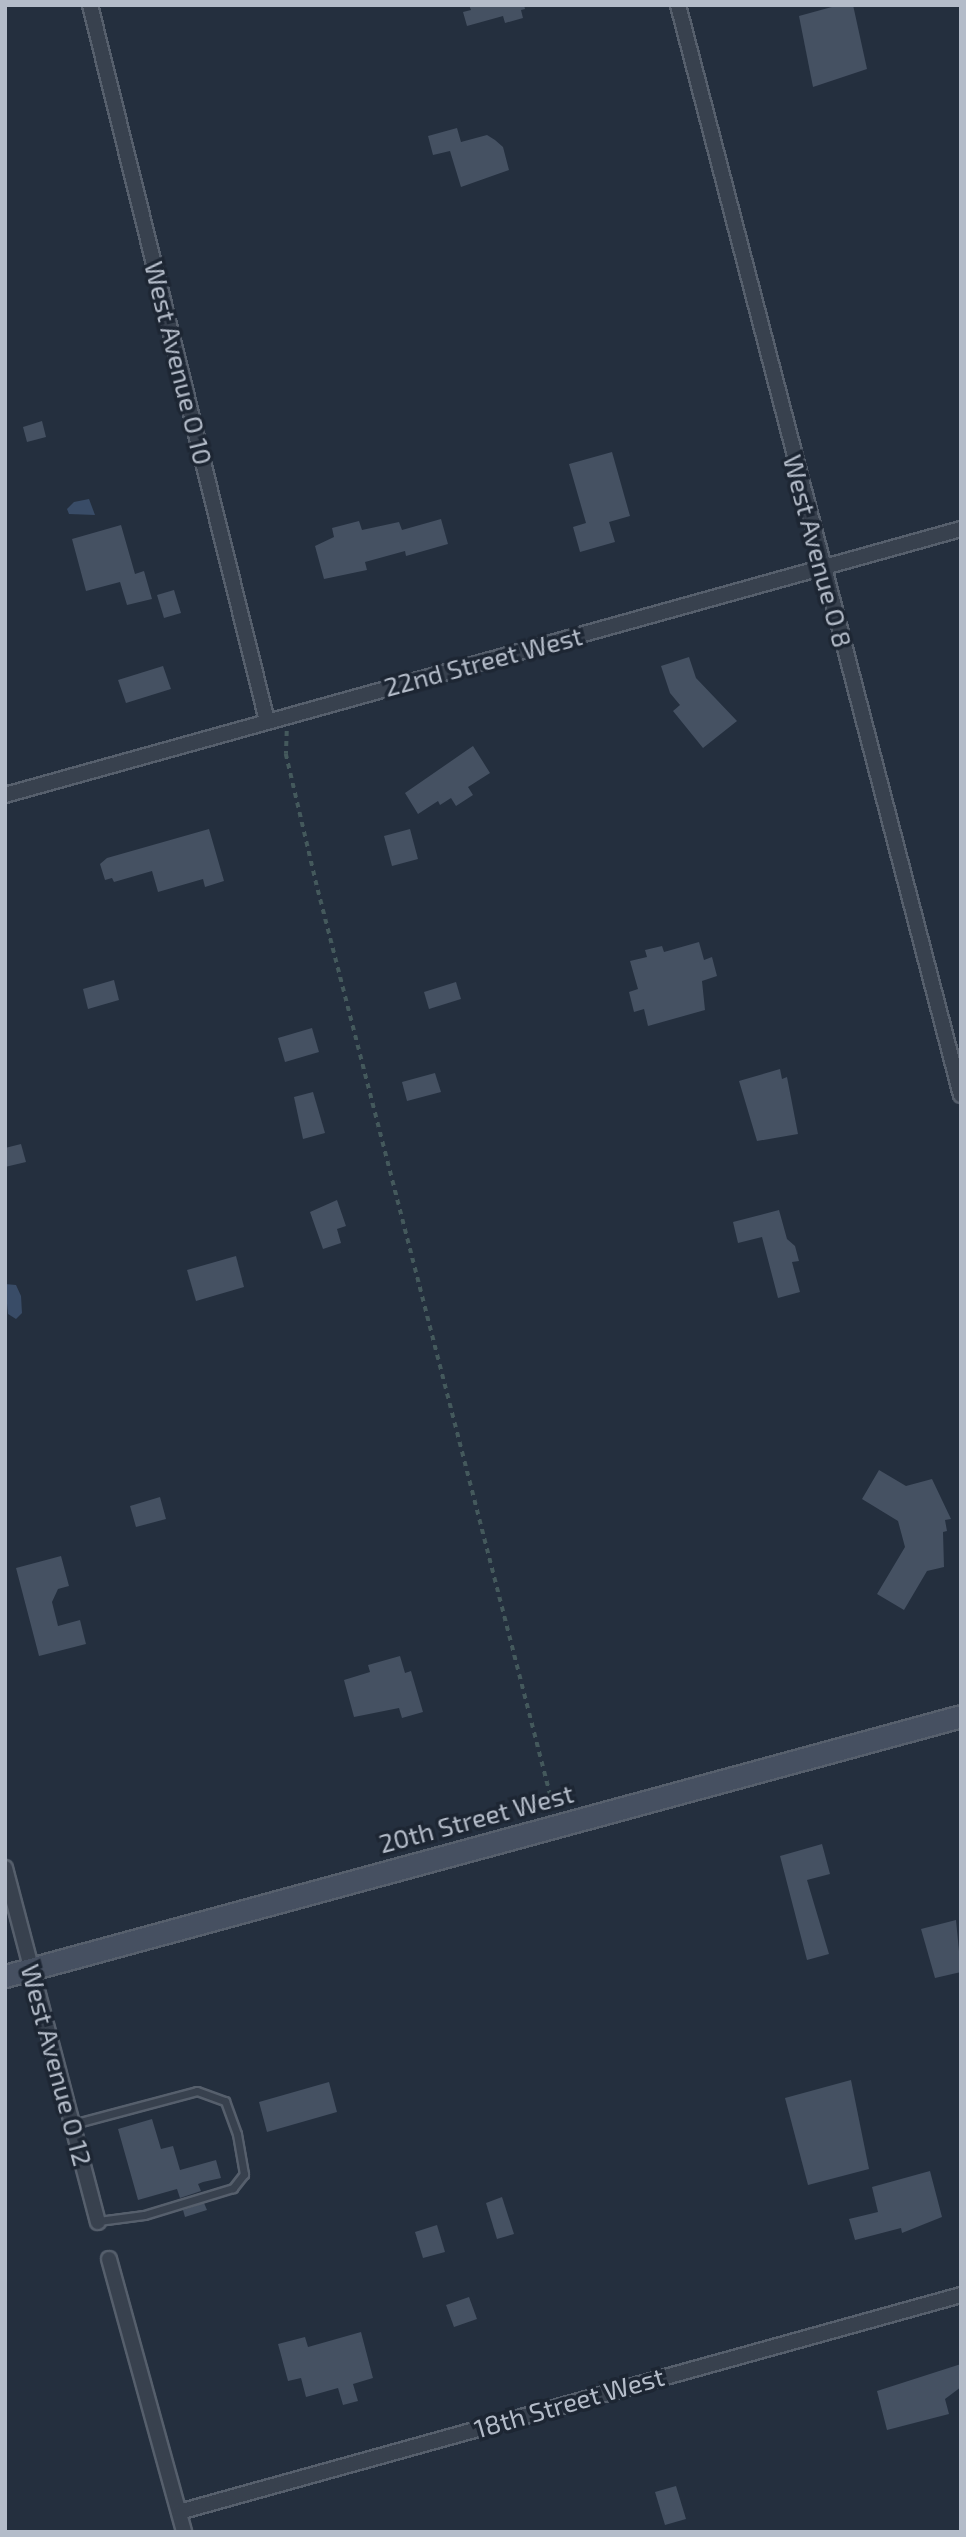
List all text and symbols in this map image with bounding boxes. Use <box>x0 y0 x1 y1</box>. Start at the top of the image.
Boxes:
street label: West Avenue O 10 <box>139 258 219 468</box>
street label: West Avenue O 8 <box>777 451 859 651</box>
street label: 22nd Street West <box>380 619 586 703</box>
street label: 20th Street West <box>375 1777 577 1859</box>
street label: West Avenue O 12 <box>15 1960 99 2170</box>
street label: 18th Street West <box>470 2360 668 2444</box>

